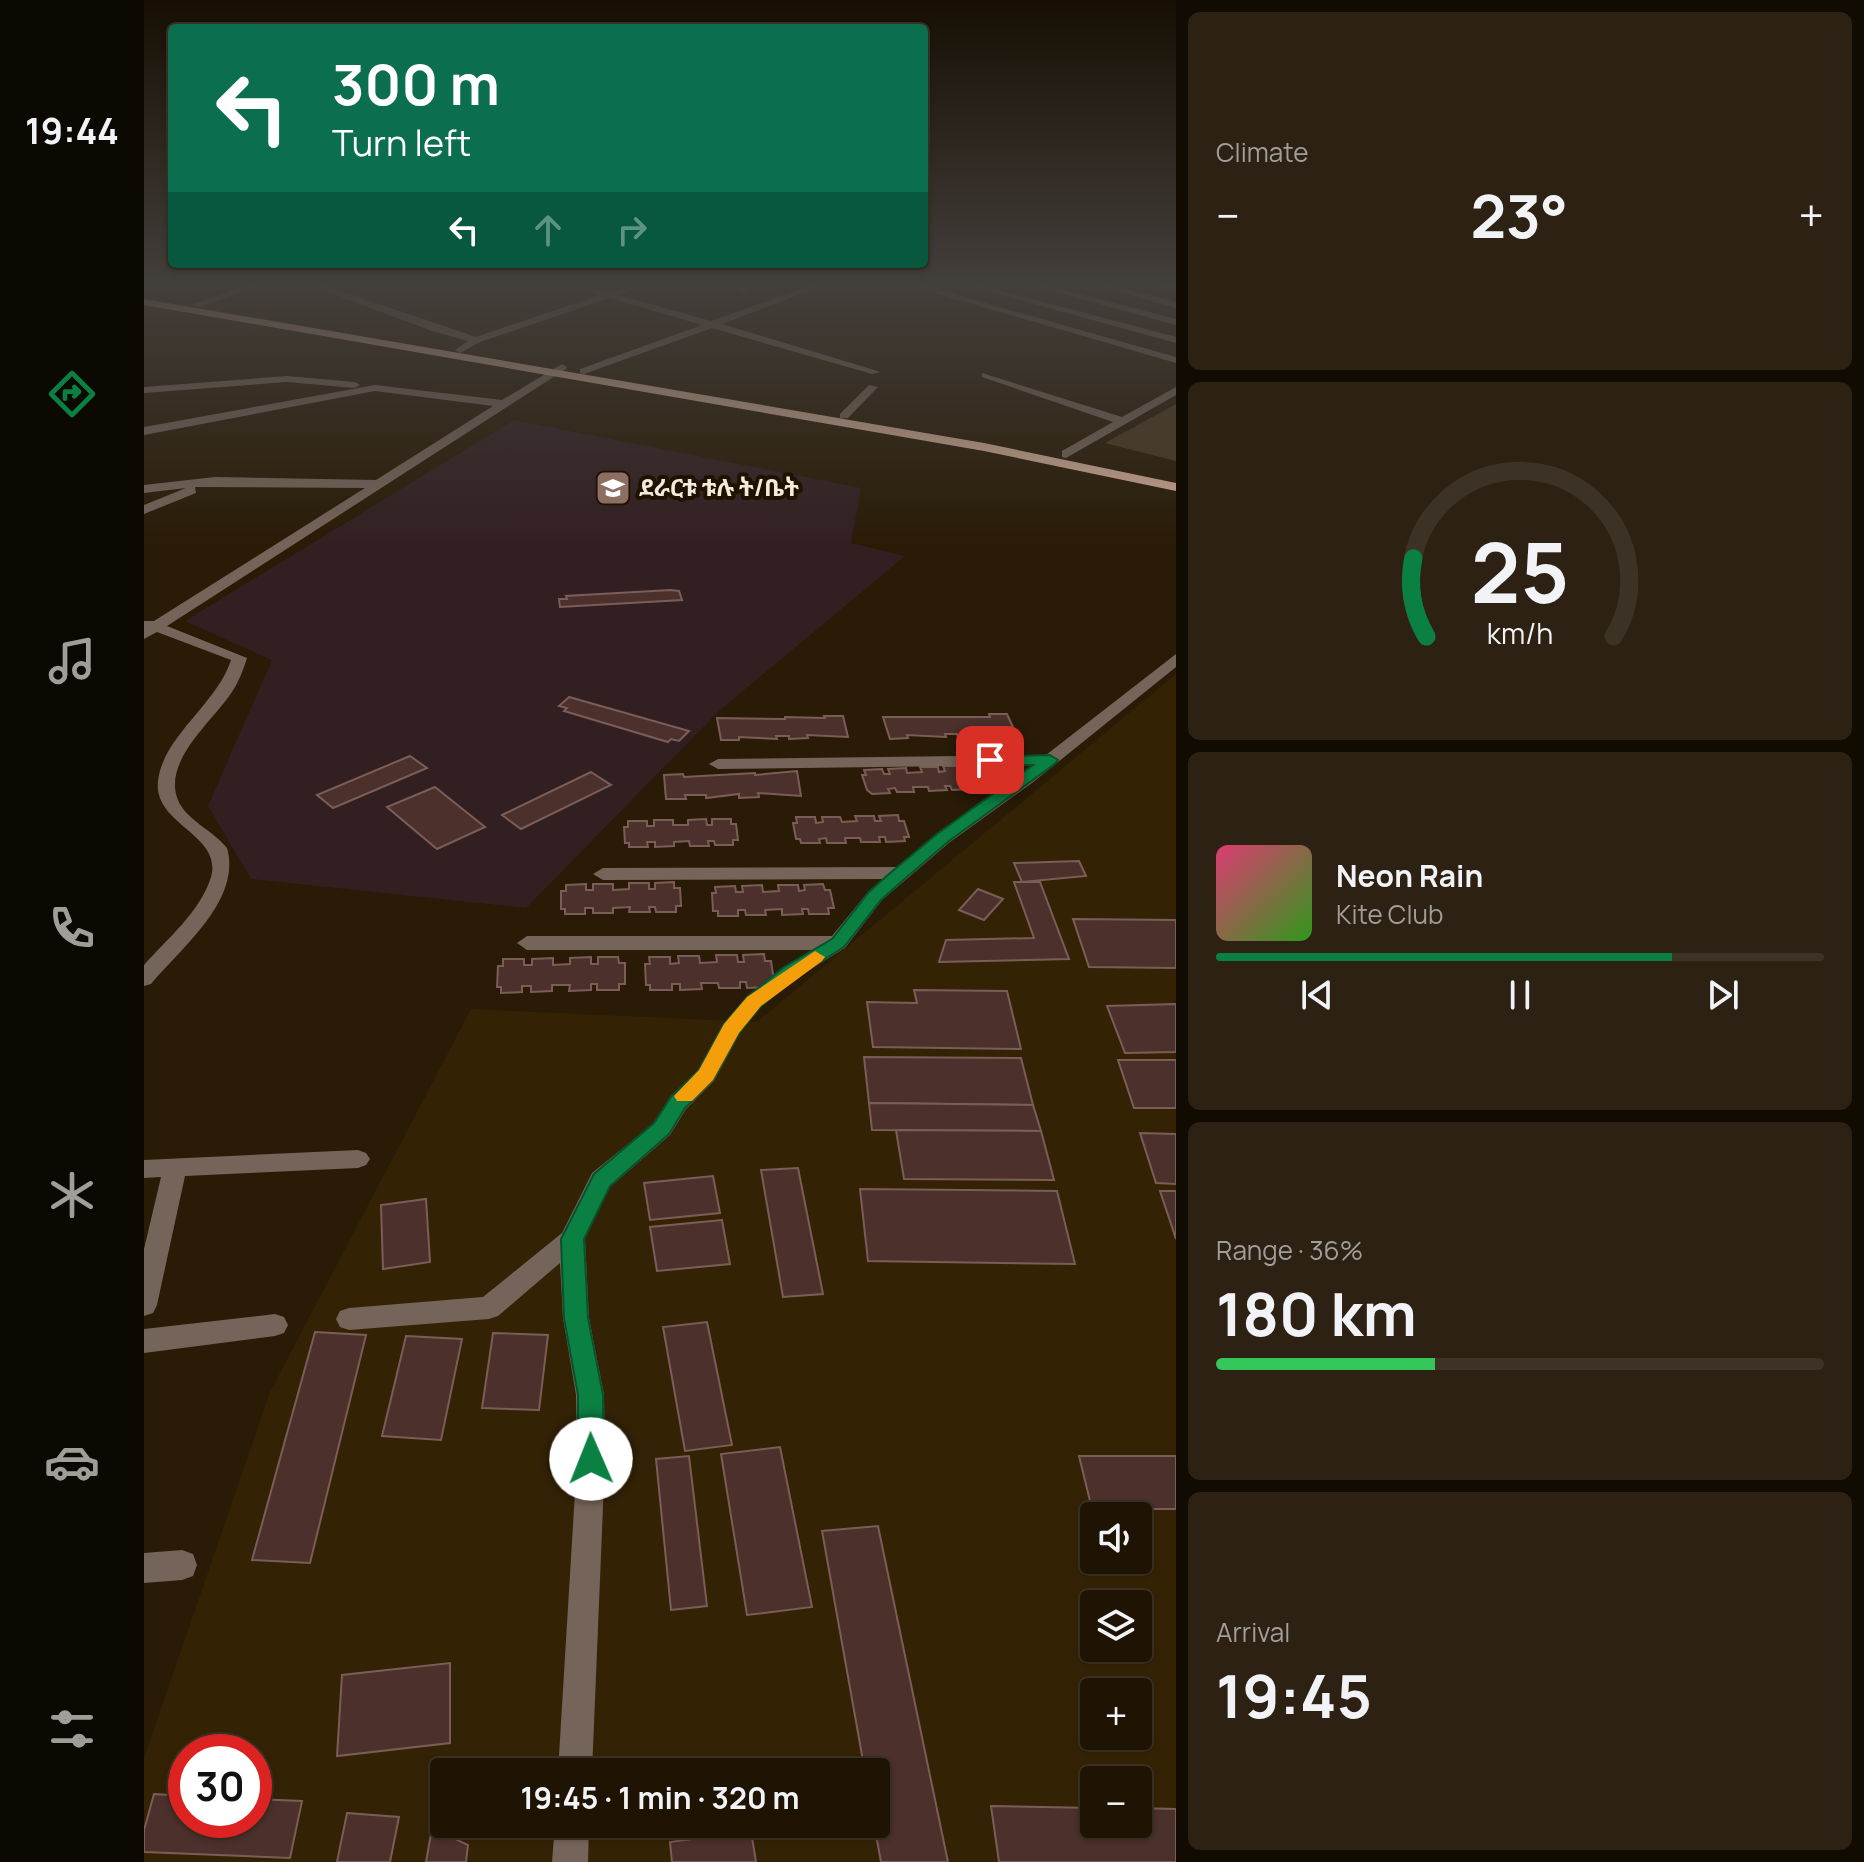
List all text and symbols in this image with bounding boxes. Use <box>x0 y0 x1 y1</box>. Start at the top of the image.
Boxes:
text: 300 m <box>332 45 500 122</box>
icon: left <box>200 56 304 160</box>
text: 19:44 <box>25 106 119 155</box>
text: Turn left <box>332 118 471 167</box>
text: Climate <box>1216 134 1308 170</box>
text: 23° <box>1470 174 1568 256</box>
text: − <box>1216 185 1240 245</box>
text: + <box>1799 185 1824 245</box>
icon: left <box>442 208 486 252</box>
icon: ahead <box>526 208 570 252</box>
icon: right <box>610 208 654 252</box>
icon: directions <box>44 366 100 422</box>
school or university icon: ደራርቱ ቱሉ ት/ቤት <box>594 469 632 507</box>
place label: ደራርቱ ቱሉ ት/ቤት <box>639 470 799 503</box>
text: 25 <box>1471 514 1569 628</box>
text: km/h <box>1487 614 1553 653</box>
icon: music <box>44 633 100 689</box>
pin <box>956 726 1024 794</box>
icon: arrive <box>968 738 1012 782</box>
text: Neon Rain <box>1336 855 1483 896</box>
text: Kite Club <box>1336 896 1443 932</box>
icon: phone <box>44 900 100 956</box>
icon: previous <box>1295 973 1339 1017</box>
icon: pause <box>1498 973 1542 1017</box>
icon: next <box>1701 973 1745 1017</box>
icon: climate <box>44 1167 100 1223</box>
text: Range · 36% <box>1216 1232 1363 1268</box>
text: 180 km <box>1216 1272 1417 1354</box>
position arrow <box>549 1417 633 1501</box>
icon: car <box>44 1434 100 1490</box>
map controls <box>1080 1502 1152 1838</box>
button: sound <box>1080 1502 1152 1574</box>
button: layers <box>1080 1590 1152 1662</box>
text: Arrival <box>1216 1614 1290 1650</box>
text: 19:45 <box>1216 1654 1372 1736</box>
button: + <box>1080 1678 1152 1750</box>
icon: filters <box>44 1701 100 1757</box>
speed limit sign: 30 <box>168 1734 272 1838</box>
button: − <box>1080 1766 1152 1838</box>
text: 19:45 · 1 min · 320 m <box>520 1777 800 1818</box>

